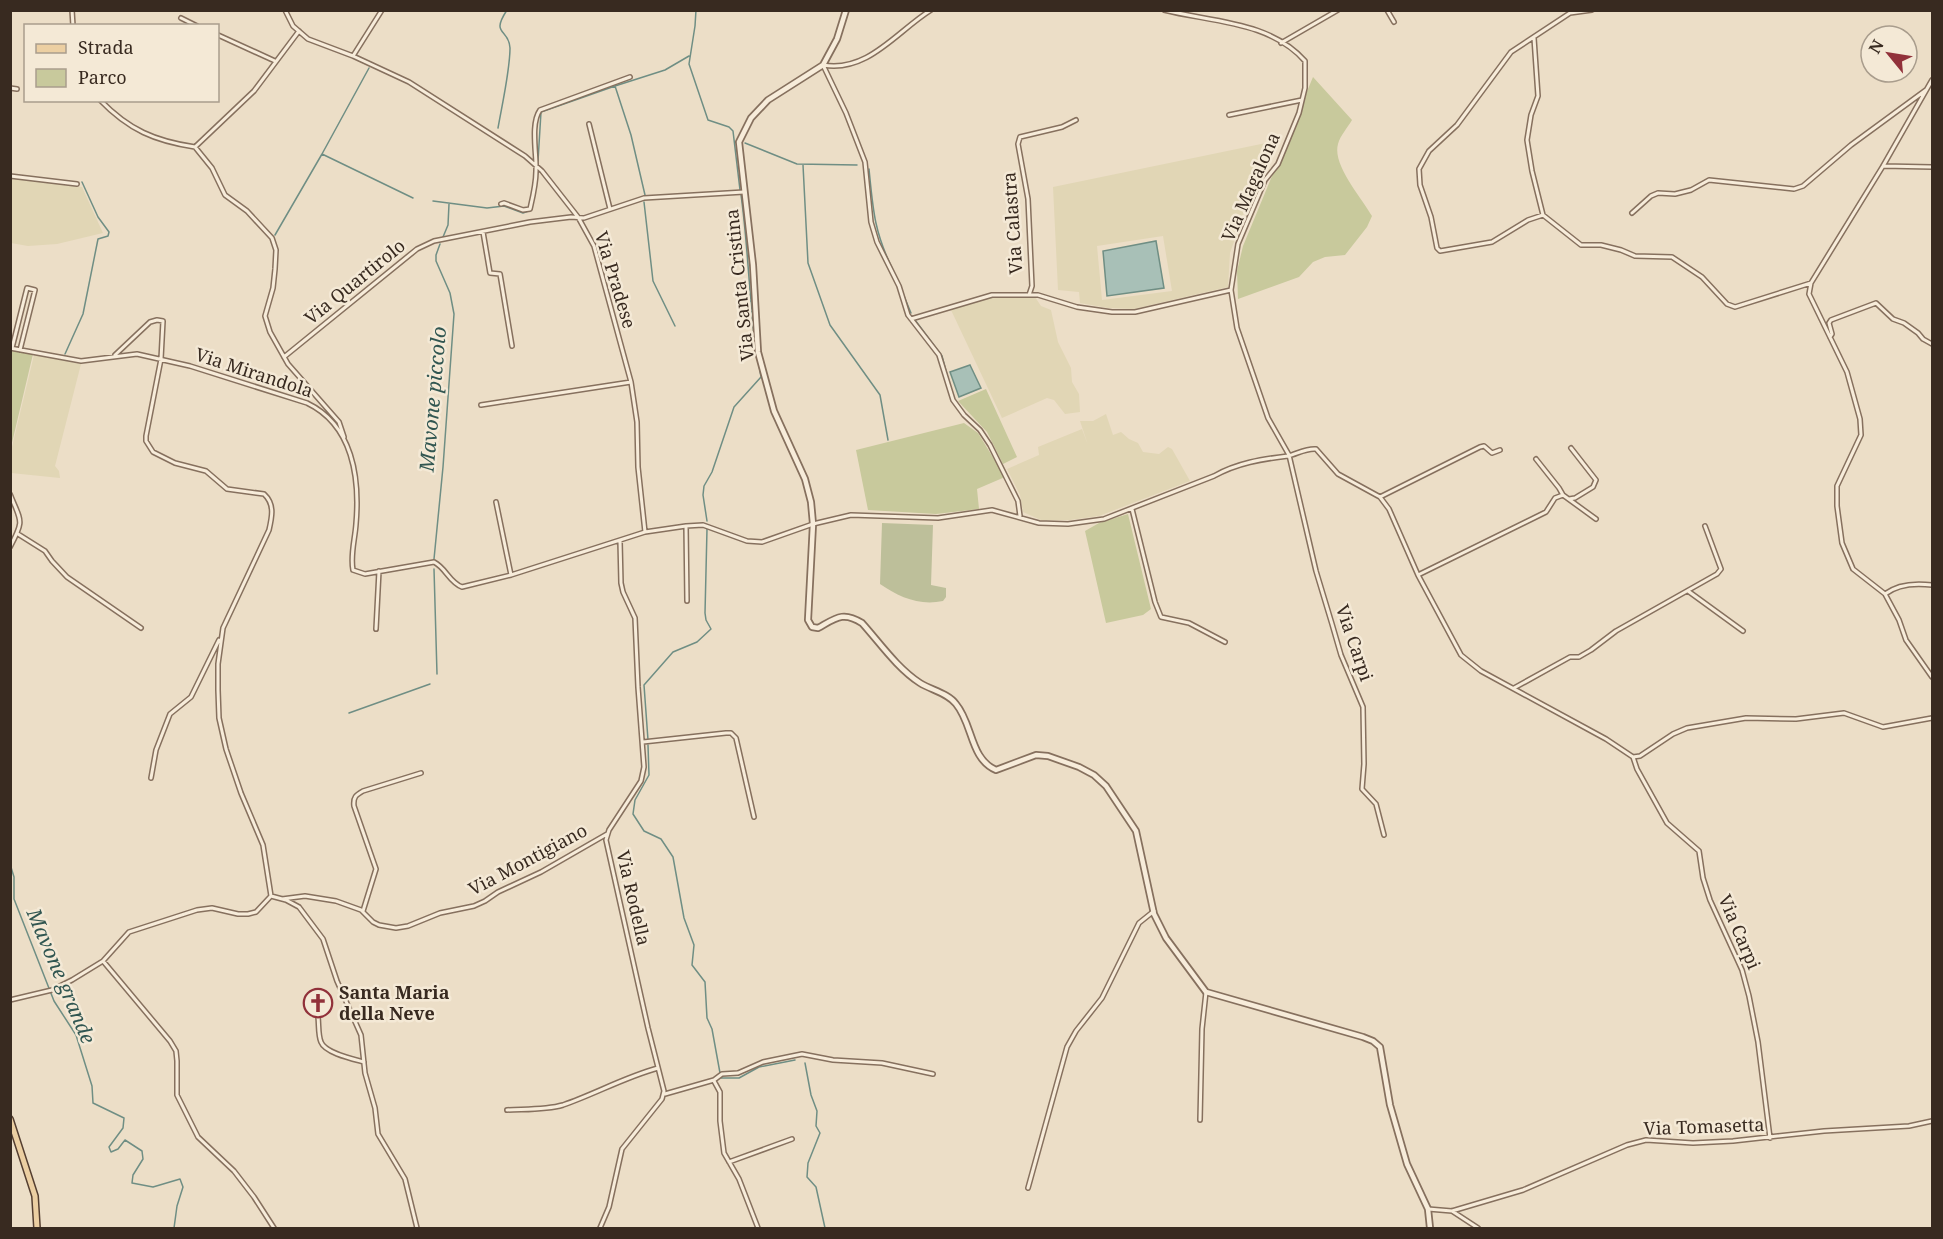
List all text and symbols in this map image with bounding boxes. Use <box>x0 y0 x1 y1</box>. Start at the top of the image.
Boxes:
legend <box>24 24 219 102</box>
north arrow <box>1859 24 1919 84</box>
text: Strada <box>78 35 134 59</box>
text: N <box>1863 35 1889 57</box>
text: Parco <box>78 65 127 89</box>
street label: Via Magalona <box>1215 128 1285 245</box>
street label: Via Calastra <box>996 171 1028 275</box>
street label: Via Santa Cristina <box>719 208 759 362</box>
street label: Via Pradese <box>590 228 642 331</box>
street label: Via Quartirolo <box>299 233 410 329</box>
water label: Mavone piccolo <box>413 325 452 474</box>
street label: Via Mirandola <box>192 342 316 402</box>
street label: Via Carpi <box>1331 601 1379 684</box>
street label: Via Montigiano <box>464 818 591 901</box>
street label: Via Rodella <box>611 848 657 948</box>
street label: Via Carpi <box>1713 890 1767 973</box>
water label: Mavone grande <box>20 903 102 1048</box>
place label: Santa Maria della Neve <box>339 980 450 1025</box>
church icon: Santa Maria della Neve <box>302 987 334 1019</box>
street label: Via Tomasetta <box>1643 1112 1765 1140</box>

